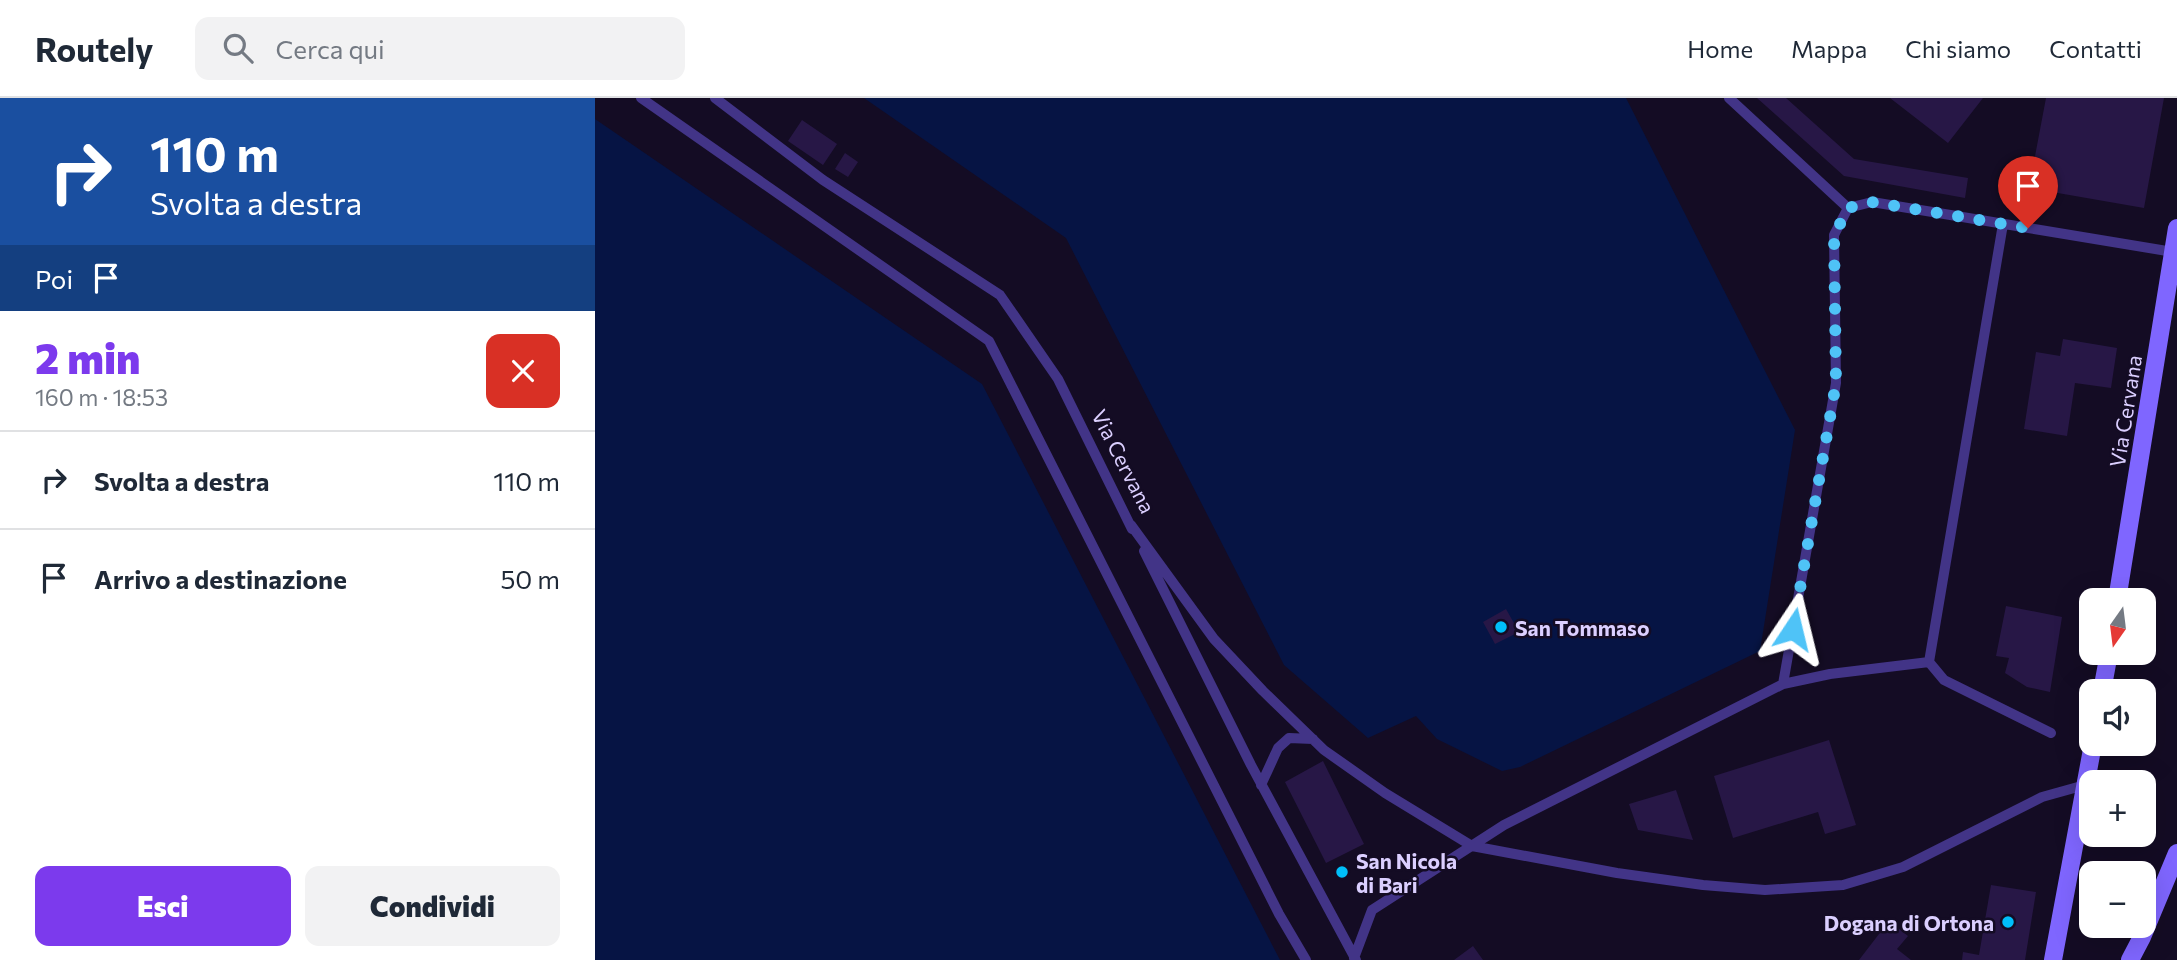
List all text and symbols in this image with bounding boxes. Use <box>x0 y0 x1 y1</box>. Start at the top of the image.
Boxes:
search box <box>195 17 685 80</box>
text: Routely <box>35 28 153 69</box>
icon: search <box>219 29 257 67</box>
text: Cerca qui <box>275 33 385 64</box>
text: Home <box>1687 34 1753 63</box>
text: Mappa <box>1791 34 1867 63</box>
text: Chi siamo <box>1905 34 2011 63</box>
text: Contatti <box>2049 34 2142 63</box>
text: 110 m <box>150 122 279 182</box>
icon: right <box>35 126 126 217</box>
pin <box>1998 156 2058 228</box>
icon: arrive <box>2009 167 2047 205</box>
text: Svolta a destra <box>150 182 362 222</box>
icon: arrive <box>87 259 125 297</box>
text: Poi <box>35 263 73 294</box>
text: 2 min <box>35 331 141 383</box>
button: close <box>486 334 560 408</box>
street label: Via Cervana <box>2104 353 2146 469</box>
text: 160 m · 18:53 <box>35 383 168 411</box>
street label: Via Cervana <box>1087 405 1161 517</box>
icon: right <box>35 461 73 499</box>
text: Svolta a destra <box>94 465 269 496</box>
text: 110 m <box>493 465 560 496</box>
icon: arrive <box>35 559 73 597</box>
text: Arrivo a destinazione <box>94 563 347 594</box>
text: 50 m <box>500 563 560 594</box>
north arrow <box>2079 588 2156 665</box>
map controls <box>2079 588 2156 938</box>
position arrow <box>1756 592 1830 666</box>
place label: San Tommaso <box>1515 615 1649 640</box>
marker: San Tommaso <box>1493 619 1509 635</box>
button: sound <box>2079 679 2156 756</box>
button: + <box>2079 770 2156 847</box>
place label: San Nicola di Bari <box>1356 848 1457 897</box>
button: − <box>2079 861 2156 938</box>
marker: San Nicola di Bari <box>1334 864 1350 880</box>
button: Esci <box>35 866 291 946</box>
button: Condividi <box>305 866 560 946</box>
place label: Dogana di Ortona <box>1824 910 1994 935</box>
marker: Dogana di Ortona <box>2000 914 2016 930</box>

